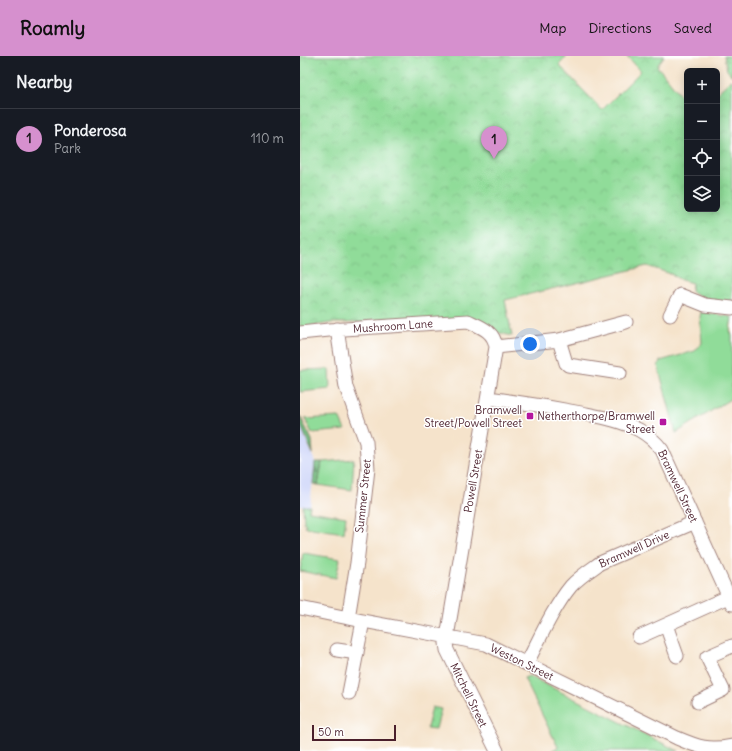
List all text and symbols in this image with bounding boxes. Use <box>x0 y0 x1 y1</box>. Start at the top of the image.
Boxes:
text: Roamly <box>20 16 85 40</box>
text: Map <box>539 19 566 37</box>
text: Directions <box>588 19 652 37</box>
text: Saved <box>674 19 712 37</box>
map controls <box>684 68 720 212</box>
button: + <box>684 68 720 104</box>
text: Nearby <box>16 71 72 93</box>
button: − <box>684 104 720 140</box>
text: Ponderosa <box>54 121 126 140</box>
pin: 1 <box>481 126 507 159</box>
text: 1 <box>26 130 32 147</box>
text: 110 m <box>251 130 284 147</box>
text: Park <box>54 140 81 157</box>
button: locate <box>684 140 720 176</box>
button: layers <box>684 176 720 212</box>
street label: Mushroom Lane <box>353 316 434 336</box>
your location <box>520 334 540 354</box>
place label: Bramwell Street/Powell Street <box>425 403 522 430</box>
place label: Netherthorpe/Bramwell Street <box>537 409 655 436</box>
marker: Bramwell Street/Powell Street <box>525 411 535 421</box>
marker: Netherthorpe/Bramwell Street <box>658 417 668 427</box>
street label: Bramwell Street <box>655 447 701 525</box>
street label: Powell Street <box>461 448 486 514</box>
street label: Summer Street <box>352 458 374 534</box>
street label: Bramwell Drive <box>597 527 671 571</box>
street label: Weston Street <box>488 641 556 683</box>
street label: Mitchell Street <box>447 661 491 730</box>
scale bar <box>312 723 396 742</box>
text: 50 m <box>318 725 344 739</box>

